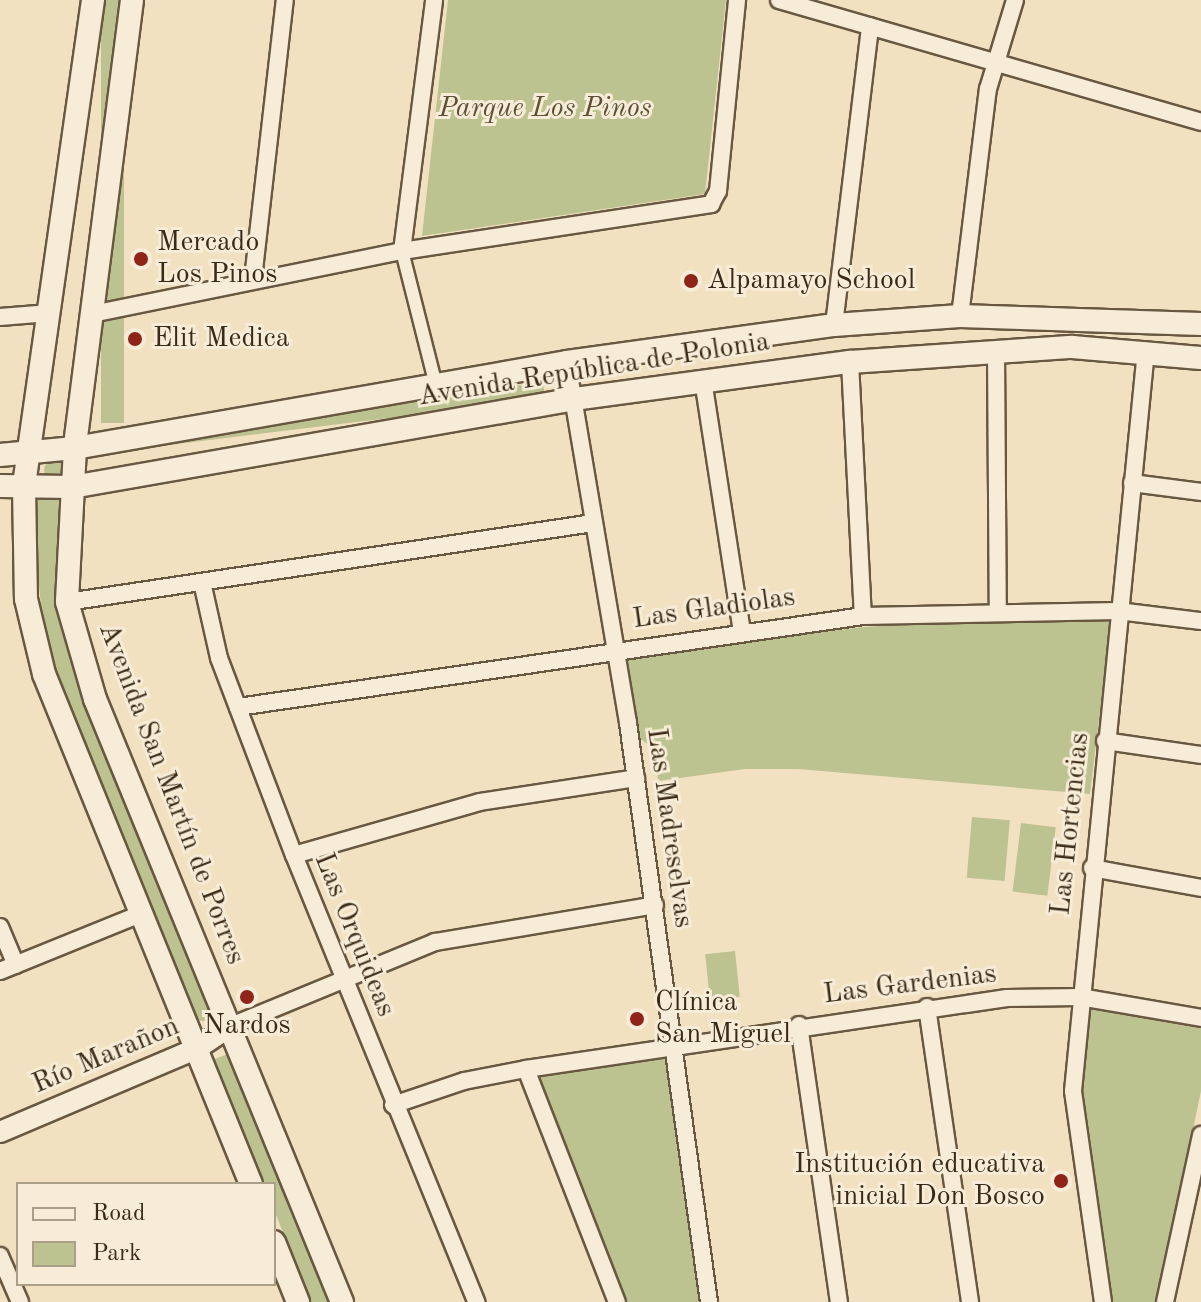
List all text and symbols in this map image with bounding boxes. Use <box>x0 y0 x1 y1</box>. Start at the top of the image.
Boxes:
park label: Parque Los Pinos <box>439 92 651 126</box>
place label: Mercado Los Pinos <box>157 226 277 292</box>
marker: Mercado Los Pinos <box>132 250 150 268</box>
place label: Alpamayo School <box>707 264 915 298</box>
marker: Alpamayo School <box>682 272 700 290</box>
place label: Elit Medica <box>153 322 290 356</box>
street label: Avenida República de Polonia <box>416 326 772 414</box>
marker: Elit Medica <box>124 328 146 350</box>
street label: Las Gladiolas <box>631 581 797 637</box>
street label: Avenida San Martín de Porres <box>90 619 252 969</box>
street label: Las Madreselvas <box>638 726 700 930</box>
street label: Las Hortencias <box>1045 731 1097 917</box>
street label: Las Orquideas <box>306 848 402 1022</box>
street label: Las Gardenias <box>821 958 999 1012</box>
place label: Clínica San Miguel <box>655 986 791 1052</box>
marker: Nardos <box>238 988 256 1006</box>
marker: Clínica San Miguel <box>626 1008 648 1030</box>
place label: Nardos <box>203 1009 291 1043</box>
street label: Río Marañon <box>28 1010 184 1102</box>
place label: Institución educativa inicial Don Bosco <box>794 1148 1045 1214</box>
marker: Institución educativa inicial Don Bosco <box>1052 1172 1070 1190</box>
legend <box>16 1182 276 1286</box>
text: Road <box>92 1202 145 1226</box>
text: Park <box>92 1242 141 1266</box>

